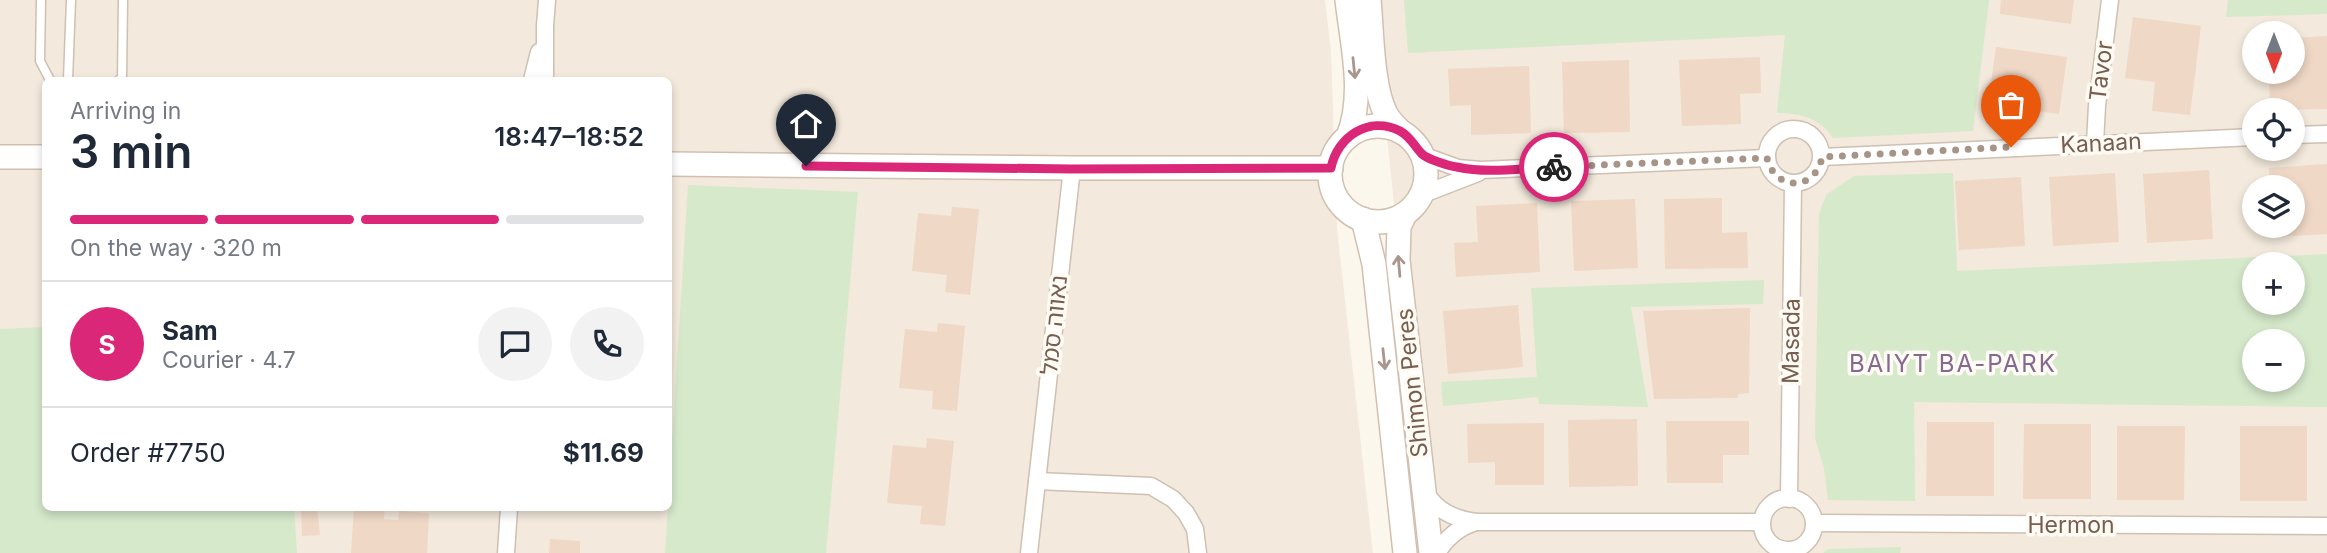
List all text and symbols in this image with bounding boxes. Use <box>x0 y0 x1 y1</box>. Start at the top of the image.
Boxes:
north arrow <box>2242 21 2305 84</box>
map controls <box>2242 21 2305 392</box>
street label: Tavor <box>2083 39 2119 103</box>
one-way arrow <box>1348 56 1361 79</box>
pin <box>1981 75 2041 147</box>
icon: bag <box>1992 86 2030 124</box>
pin <box>776 94 836 166</box>
text: Arriving in <box>70 97 181 125</box>
button: locate <box>2242 98 2305 161</box>
icon: home <box>787 105 825 143</box>
text: 18:47–18:52 <box>494 121 644 152</box>
text: 3 min <box>70 123 192 179</box>
street label: Kanaan <box>2060 127 2142 159</box>
courier <box>1519 132 1589 202</box>
icon: bike <box>1535 148 1573 186</box>
button: layers <box>2242 175 2305 238</box>
text: On the way · 320 m <box>70 234 282 262</box>
button: + <box>2242 252 2305 315</box>
one-way arrow <box>1392 255 1405 278</box>
street label: נאווה סמל <box>1035 274 1073 376</box>
street label: Masada <box>1776 298 1806 384</box>
button: chat <box>478 307 552 381</box>
button: phone <box>570 307 644 381</box>
street label: Shimon Peres <box>1390 307 1434 459</box>
text: Sam <box>162 315 218 346</box>
text: S <box>98 329 116 360</box>
button: − <box>2242 329 2305 392</box>
text: Courier · 4.7 <box>162 346 296 374</box>
one-way arrow <box>1378 347 1391 370</box>
district label: BAIYT BA-PARK <box>1849 349 2057 378</box>
text: Order #7750 <box>70 437 226 468</box>
text: $11.69 <box>563 437 644 468</box>
street label: Hermon <box>2027 511 2115 539</box>

